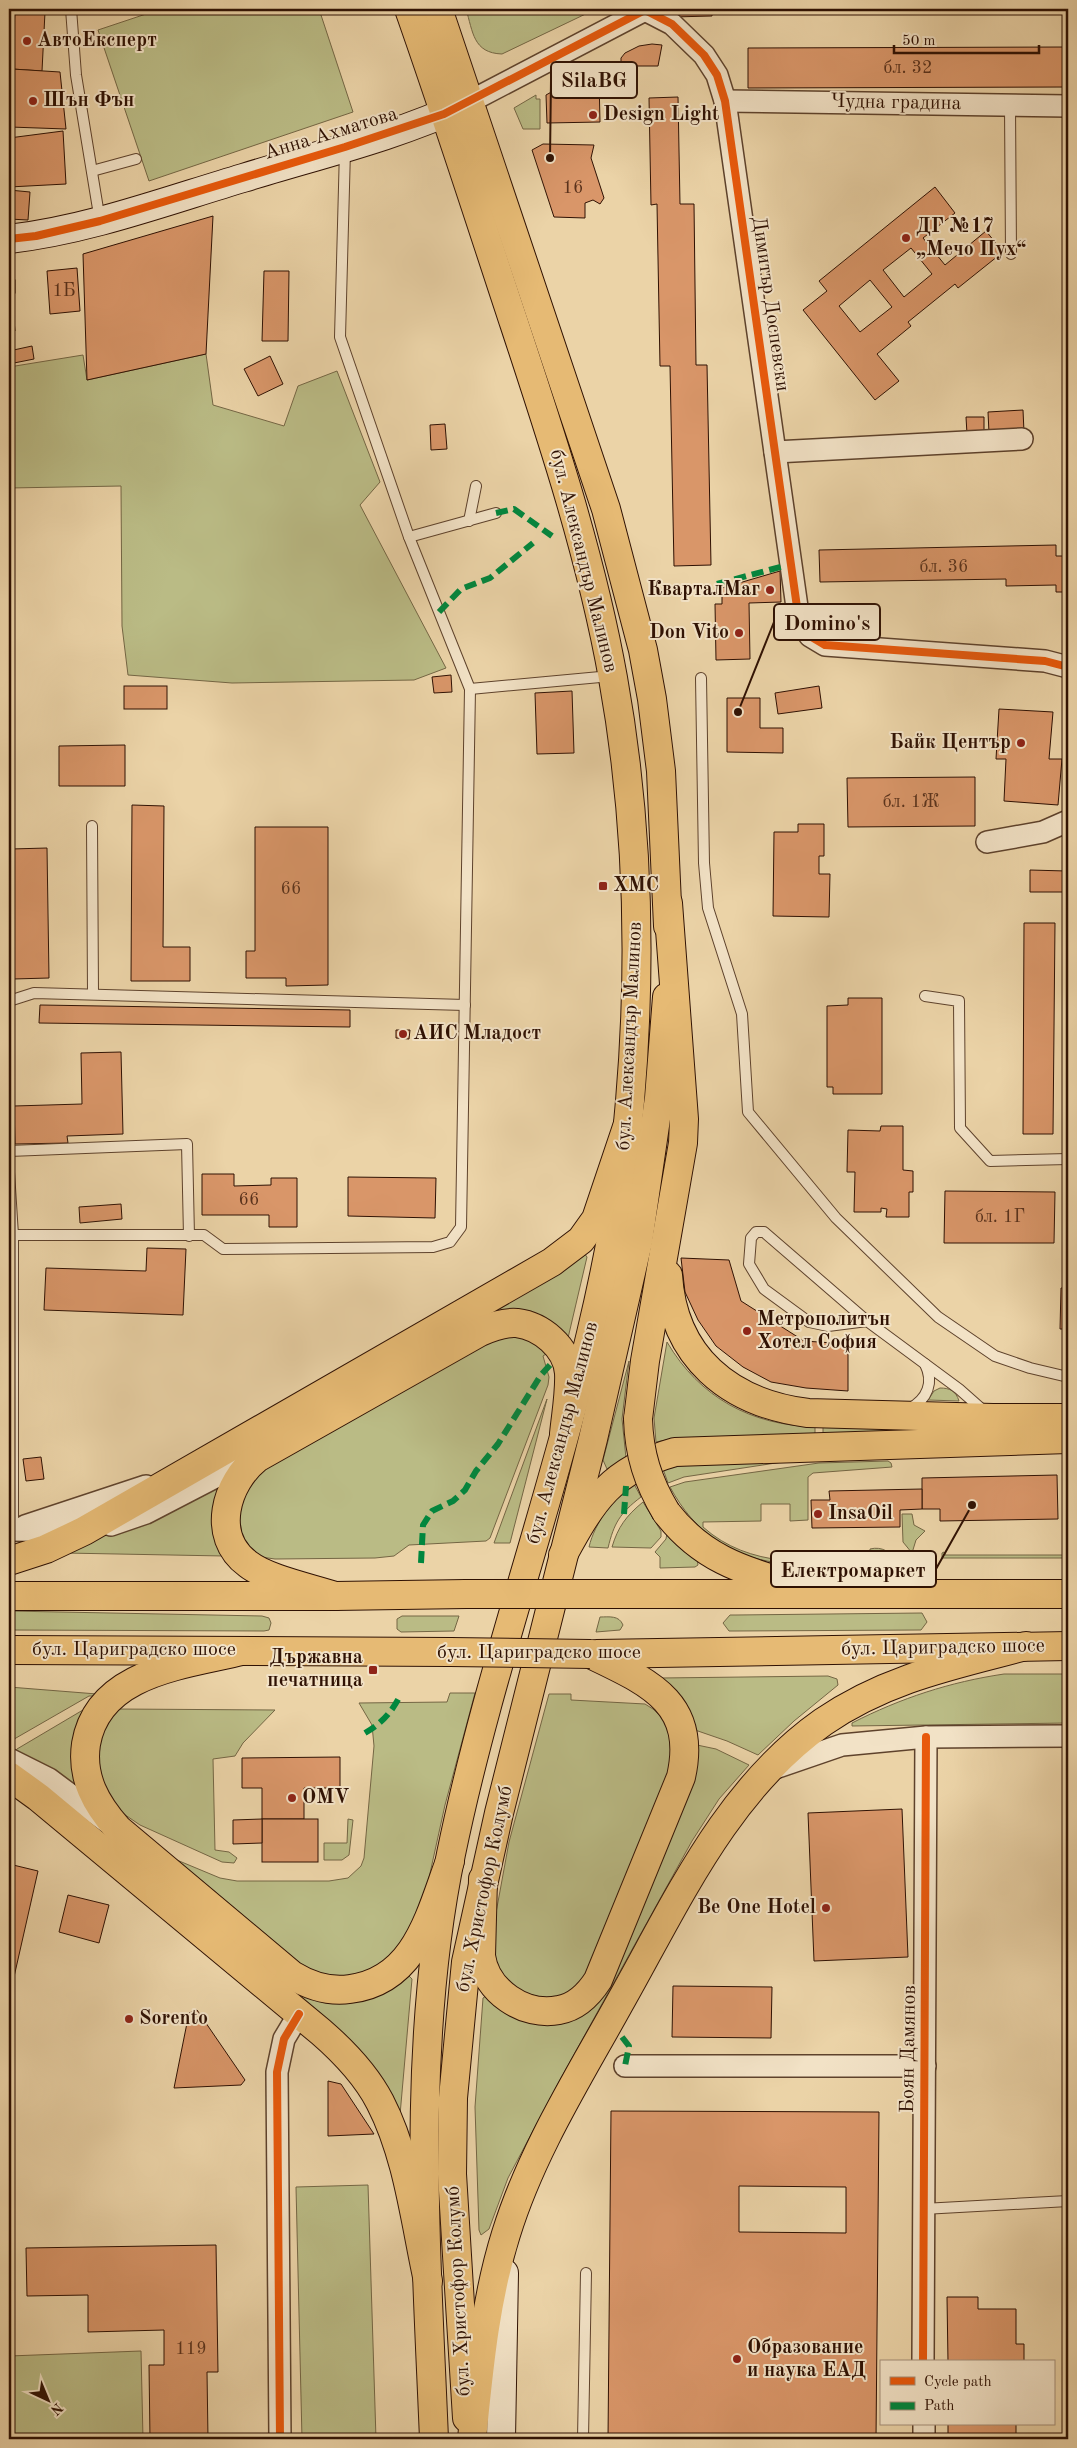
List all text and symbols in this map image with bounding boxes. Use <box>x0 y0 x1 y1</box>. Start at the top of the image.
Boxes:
scale bar <box>894 22 1040 54</box>
place label: АвтоЕксперт <box>37 31 157 51</box>
text: 50 m <box>902 34 936 49</box>
marker: АвтоЕксперт <box>21 35 33 47</box>
house number: бл. 32 <box>884 59 932 77</box>
callout: SilaBG <box>551 62 637 98</box>
text: SilaBG <box>561 71 627 92</box>
place label: Шън Фън <box>43 91 134 111</box>
street label: Чудна градина <box>830 92 962 114</box>
marker: Шън Фън <box>27 95 39 107</box>
street label: Анна Ахматова <box>262 104 400 164</box>
place label: Design Light <box>603 105 719 125</box>
marker: Design Light <box>587 109 599 121</box>
house number: 16 <box>563 179 583 197</box>
street label: Димитър Доспевски <box>748 215 792 393</box>
place label: ДГ №17 „Мечо Пух“ <box>916 217 1026 260</box>
marker: ДГ №17 „Мечо Пух“ <box>900 232 912 244</box>
house number: 1Б <box>52 282 76 300</box>
street label: бул. Александър Малинов <box>546 447 620 675</box>
house number: бл. 36 <box>920 558 968 576</box>
place label: КварталМаг <box>647 580 760 600</box>
marker: КварталМаг <box>764 584 776 596</box>
callout: Domino's <box>774 604 880 640</box>
text: Domino's <box>784 614 870 635</box>
place label: Don Vito <box>649 623 729 643</box>
marker: Don Vito <box>733 627 745 639</box>
place label: Байк Център <box>889 733 1011 753</box>
marker: Байк Център <box>1015 737 1027 749</box>
house number: бл. 1Ж <box>883 793 939 811</box>
place label: ХМС <box>613 876 659 896</box>
house number: 66 <box>281 880 301 898</box>
marker: ХМС <box>597 880 609 892</box>
street label: бул. Александър Малинов <box>614 921 646 1151</box>
place label: АИС Младост <box>413 1024 541 1044</box>
marker: АИС Младост <box>397 1028 409 1040</box>
house number: 66 <box>239 1191 259 1209</box>
house number: бл. 1Г <box>975 1208 1025 1226</box>
place label: Метрополитън Хотел София <box>757 1310 890 1353</box>
street label: бул. Александър Малинов <box>524 1320 602 1546</box>
marker: Метрополитън Хотел София <box>741 1325 753 1337</box>
place label: InsaOil <box>828 1504 893 1524</box>
marker: InsaOil <box>812 1508 824 1520</box>
callout: Електромаркет <box>771 1551 936 1587</box>
text: Електромаркет <box>780 1561 926 1582</box>
street label: бул. Цариградско шосе <box>841 1636 1045 1660</box>
street label: бул. Цариградско шосе <box>32 1640 236 1660</box>
street label: бул. Цариградско шосе <box>437 1643 641 1663</box>
place label: Държавна печатница <box>267 1648 363 1691</box>
marker: Държавна печатница <box>367 1664 379 1676</box>
street label: бул. Христофор Колумб <box>453 1784 517 1994</box>
place label: OMV <box>302 1788 349 1808</box>
marker: OMV <box>286 1792 298 1804</box>
place label: Be One Hotel <box>697 1898 816 1918</box>
marker: Be One Hotel <box>820 1902 832 1914</box>
street label: Боян Дамянов <box>898 1985 920 2113</box>
place label: Sorento <box>139 2009 208 2029</box>
marker: Sorento <box>123 2013 135 2025</box>
street label: бул. Христофор Колумб <box>444 2185 474 2397</box>
place label: Образование и наука ЕАД <box>747 2338 866 2381</box>
house number: 119 <box>175 2340 207 2358</box>
marker: Образование и наука ЕАД <box>731 2353 743 2365</box>
legend <box>880 2360 1054 2426</box>
text: Cycle path <box>924 2375 992 2390</box>
north arrow <box>22 2376 72 2426</box>
text: Path <box>924 2399 954 2414</box>
text: N <box>47 2400 65 2418</box>

